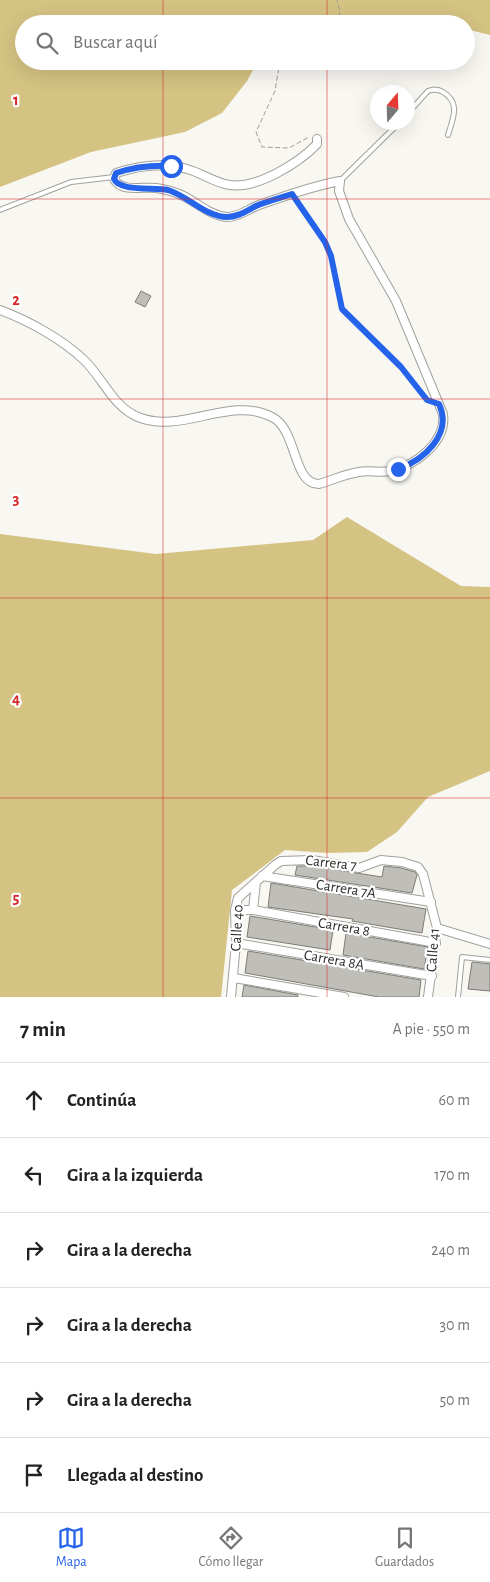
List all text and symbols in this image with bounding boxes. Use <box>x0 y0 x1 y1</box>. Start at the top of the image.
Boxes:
search box <box>15 15 475 70</box>
icon: search <box>33 29 61 57</box>
text: Buscar aquí <box>73 33 158 52</box>
north arrow <box>370 85 415 130</box>
text: 1 <box>13 92 19 108</box>
route start <box>160 155 183 178</box>
text: 2 <box>12 292 20 308</box>
route end <box>387 458 410 481</box>
text: 3 <box>13 491 20 507</box>
text: 4 <box>12 691 20 707</box>
street label: Carrera 7 <box>305 853 357 873</box>
street label: Carrera 7A <box>315 877 377 901</box>
text: 5 <box>13 890 20 906</box>
street label: Calle 40 <box>228 904 246 952</box>
street label: Carrera 8 <box>317 915 371 939</box>
street label: Calle 41 <box>424 928 442 972</box>
street label: Carrera 8A <box>303 947 366 973</box>
text: 7 min <box>20 1019 66 1040</box>
text: A pie · 550 m <box>393 1021 470 1037</box>
icon: ahead <box>20 1086 48 1114</box>
text: Continúa <box>67 1091 136 1110</box>
text: 60 m <box>439 1092 470 1108</box>
icon: left <box>20 1161 48 1189</box>
text: Gira a la izquierda <box>67 1166 203 1185</box>
text: 170 m <box>434 1167 470 1183</box>
icon: right <box>20 1236 48 1264</box>
text: Gira a la derecha <box>67 1241 192 1260</box>
text: 240 m <box>431 1242 470 1258</box>
icon: right <box>20 1311 48 1339</box>
text: Gira a la derecha <box>67 1316 192 1335</box>
text: 30 m <box>440 1317 470 1333</box>
icon: right <box>20 1386 48 1414</box>
text: Gira a la derecha <box>67 1391 192 1410</box>
text: 50 m <box>439 1392 470 1408</box>
icon: arrive <box>20 1461 48 1489</box>
text: Llegada al destino <box>67 1466 204 1485</box>
tab: Mapa <box>56 1524 87 1571</box>
tab: Cómo llegar <box>199 1524 263 1571</box>
tab: Guardados <box>375 1524 434 1571</box>

